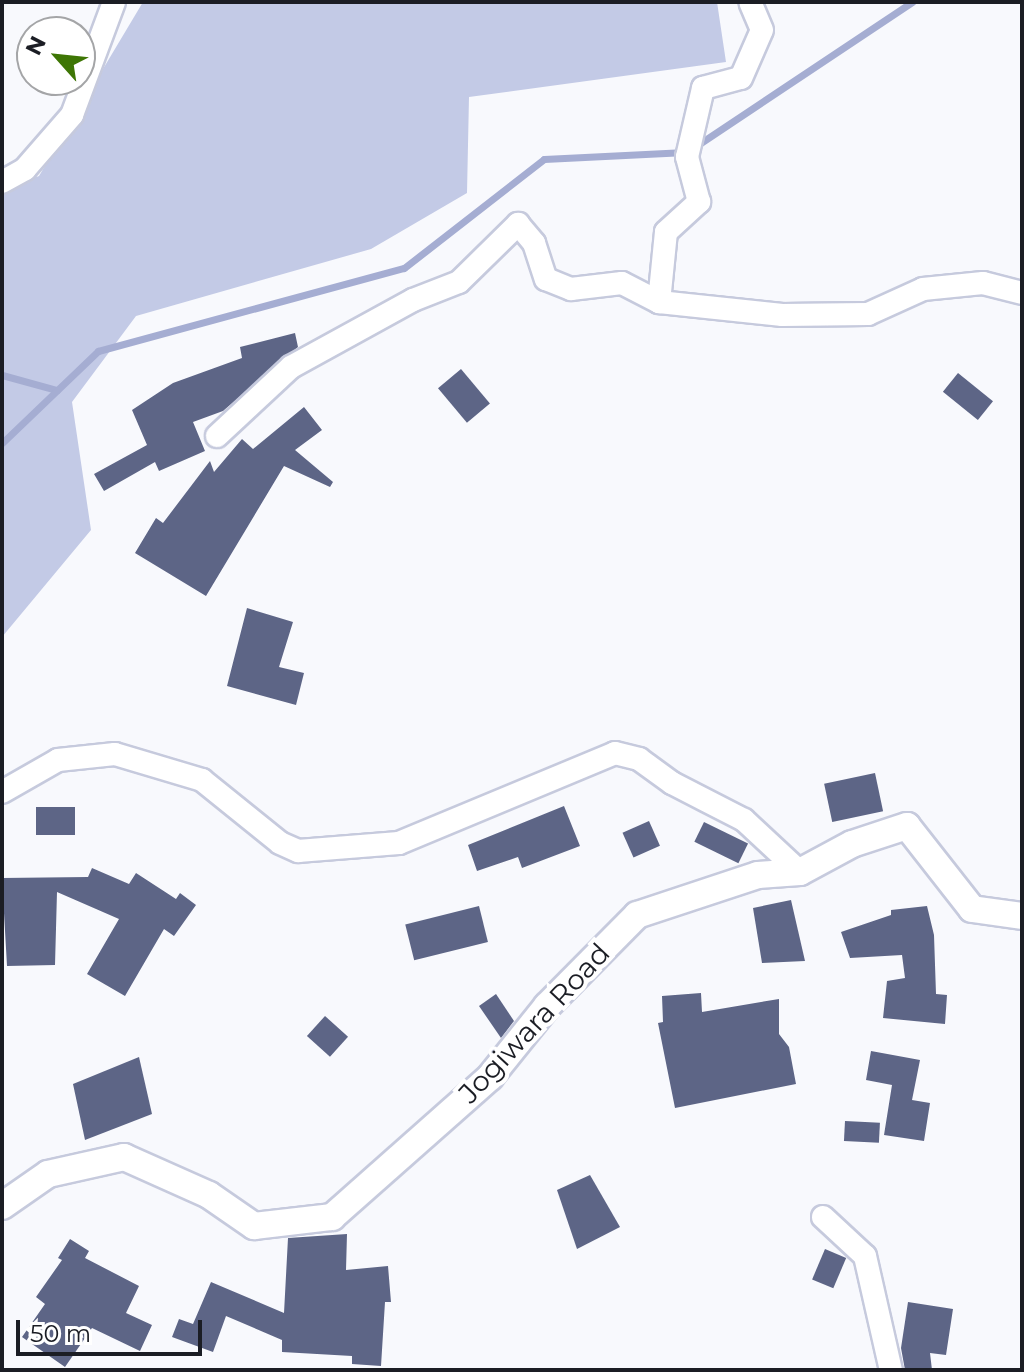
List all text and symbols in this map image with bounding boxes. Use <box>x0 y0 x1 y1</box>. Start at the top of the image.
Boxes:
north arrow <box>16 16 96 96</box>
text: N <box>20 32 52 60</box>
street label: Jogiwara Road <box>451 936 617 1110</box>
scale bar <box>20 1304 206 1354</box>
text: 50 m <box>30 1319 91 1348</box>

